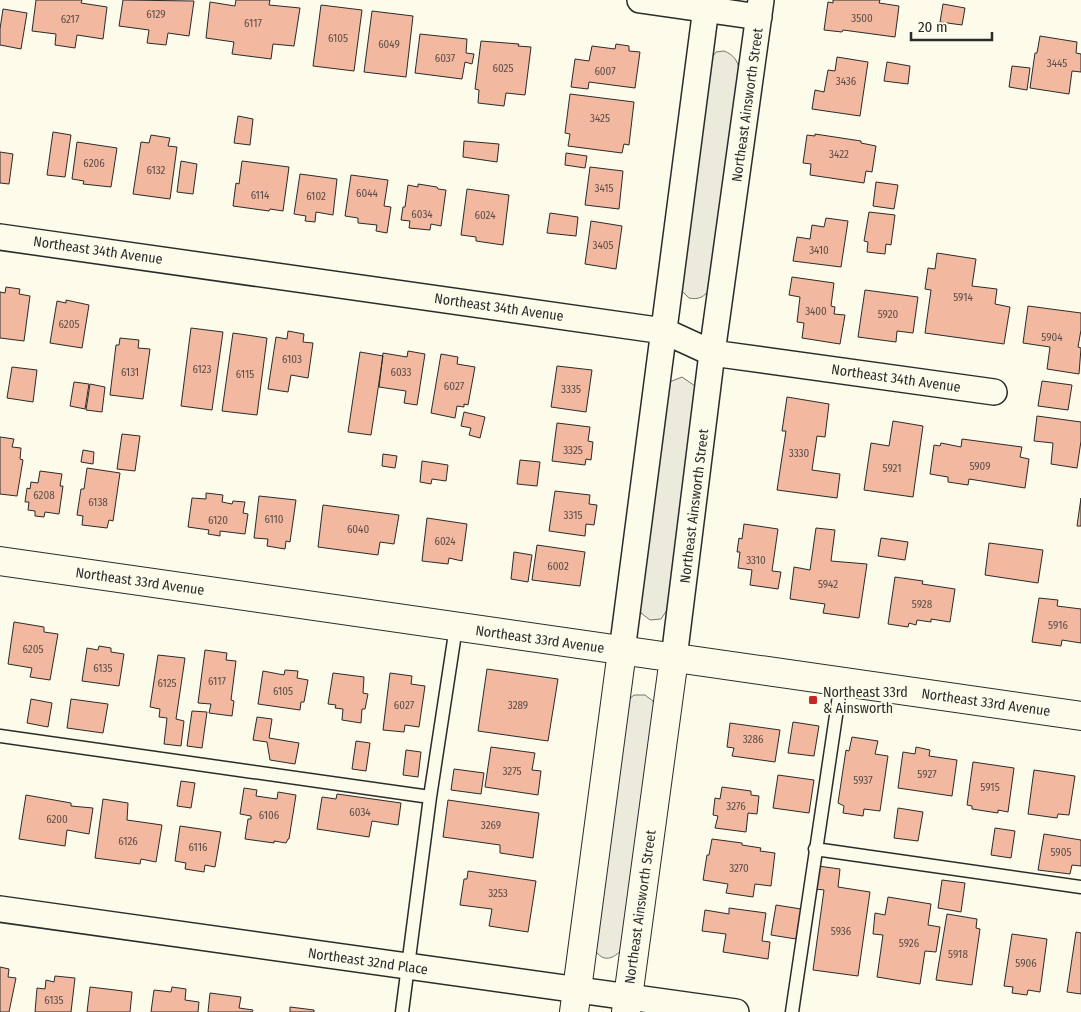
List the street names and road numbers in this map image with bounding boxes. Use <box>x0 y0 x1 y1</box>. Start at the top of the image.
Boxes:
street label: Northeast Ainsworth Street <box>728 27 767 183</box>
street label: Northeast 34th Avenue <box>32 233 164 268</box>
street label: Northeast 34th Avenue <box>433 290 565 325</box>
street label: Northeast 34th Avenue <box>830 361 962 396</box>
street label: Northeast Ainsworth Street <box>677 428 712 584</box>
street label: Northeast 33rd Avenue <box>74 564 206 599</box>
street label: Northeast 33rd Avenue <box>474 622 606 657</box>
street label: Northeast 33rd Avenue <box>920 685 1052 720</box>
street label: Northeast Ainsworth Street <box>621 829 660 985</box>
street label: Northeast 32nd Place <box>307 945 429 978</box>

